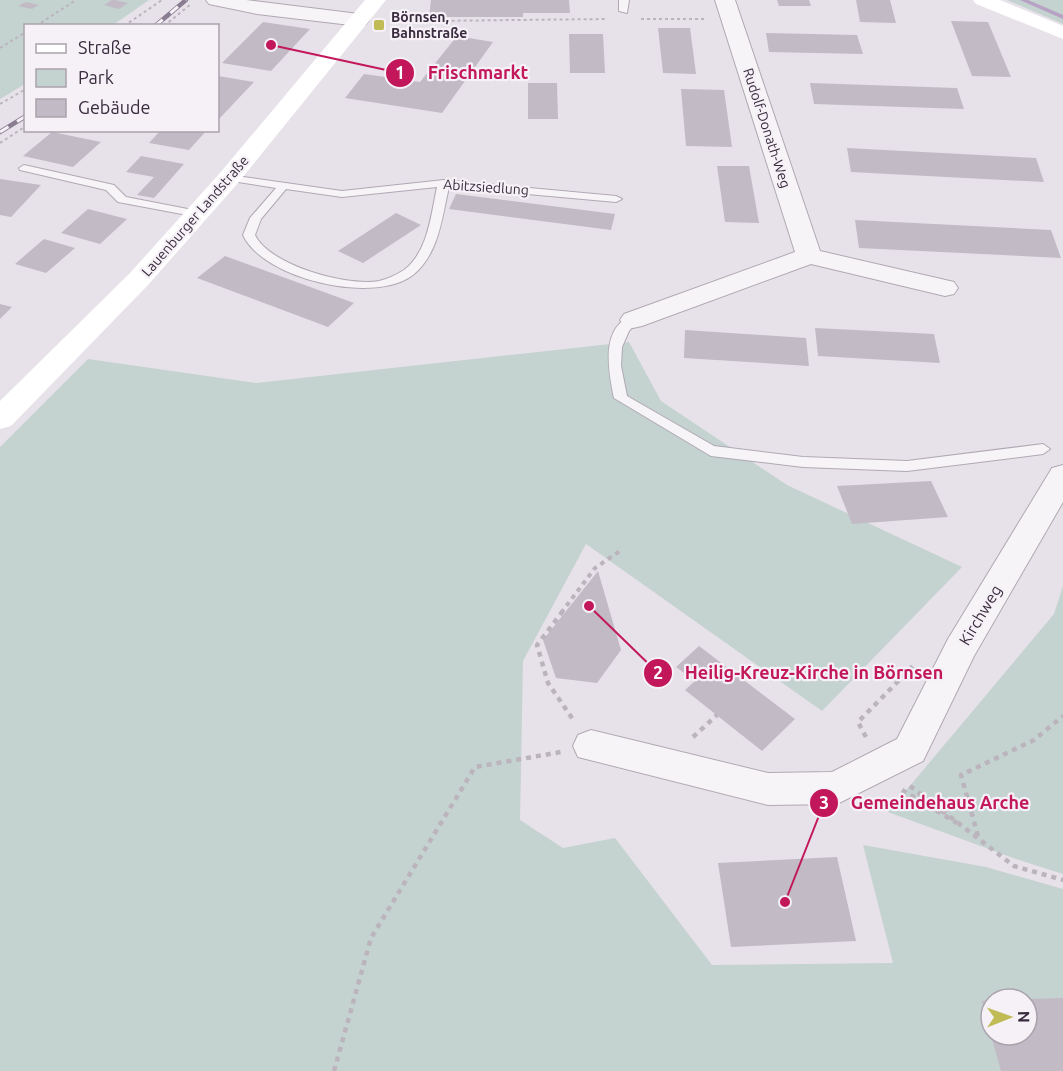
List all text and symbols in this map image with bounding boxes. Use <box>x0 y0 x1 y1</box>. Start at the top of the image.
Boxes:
place label: Börnsen, Bahnstraße <box>391 9 467 41</box>
marker: Börnsen, Bahnstraße <box>372 18 386 32</box>
legend <box>24 24 219 132</box>
text: Straße <box>78 37 131 57</box>
callout: Frischmarkt <box>385 55 540 91</box>
text: 1 <box>395 62 405 82</box>
text: Frischmarkt <box>428 62 528 82</box>
street label: Rudolf-Donath-Weg <box>740 66 794 190</box>
text: Park <box>78 67 114 87</box>
text: Gebäude <box>78 97 150 117</box>
street label: Lauenburger Landstraße <box>138 152 252 280</box>
street label: Abitzsiedlung <box>443 176 529 198</box>
street label: Kirchweg <box>955 582 1005 648</box>
callout: Heilig-Kreuz-Kirche in Börnsen <box>643 655 956 691</box>
text: 2 <box>653 662 663 682</box>
text: Heilig-Kreuz-Kirche in Börnsen <box>685 662 943 682</box>
callout: Gemeindehaus Arche <box>809 785 1042 821</box>
text: 3 <box>819 792 829 812</box>
text: Gemeindehaus Arche <box>851 792 1029 812</box>
north arrow <box>979 987 1039 1047</box>
text: N <box>1015 1011 1033 1023</box>

